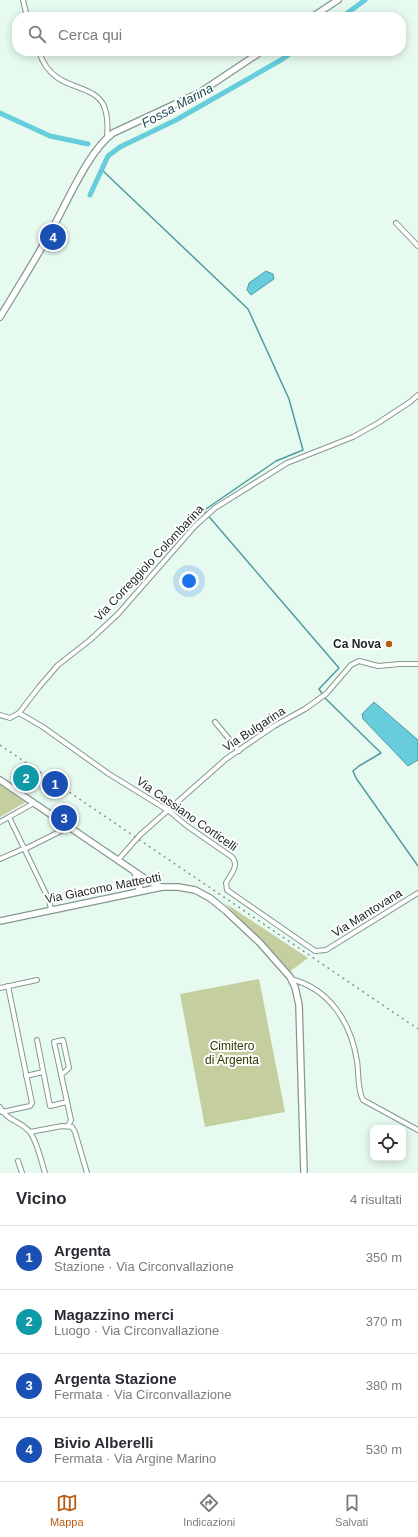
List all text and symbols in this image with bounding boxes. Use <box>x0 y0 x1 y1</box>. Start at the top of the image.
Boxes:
search box <box>12 12 406 56</box>
icon: search <box>26 23 48 45</box>
text: Cerca qui <box>58 26 122 43</box>
water label: Fossa Marina <box>139 80 216 131</box>
pin: 4 <box>40 222 66 252</box>
street label: Via Correggiolo Colombarina <box>91 502 207 624</box>
your location <box>179 571 199 591</box>
place label: Ca Nova <box>333 637 381 651</box>
marker: Ca Nova <box>384 639 394 649</box>
street label: Via Bulgarina <box>220 704 288 754</box>
pin: 2 <box>13 763 39 793</box>
pin: 1 <box>42 769 68 799</box>
street label: Via Cassiano Corticelli <box>134 774 240 854</box>
pin: 3 <box>51 803 77 833</box>
street label: Via Giacomo Matteotti <box>44 870 162 906</box>
street label: Via Mantovana <box>329 886 405 940</box>
park label: Cimitero di Argenta <box>205 1039 259 1067</box>
map controls <box>370 1125 406 1161</box>
button: locate <box>370 1125 406 1161</box>
text: Vicino <box>16 1189 67 1208</box>
text: 4 risultati <box>350 1192 402 1207</box>
text: Argenta <box>54 1242 111 1259</box>
text: 1 <box>25 1250 33 1265</box>
text: 350 m <box>366 1250 402 1265</box>
text: Stazione · Via Circonvallazione <box>54 1259 234 1274</box>
text: Magazzino merci <box>54 1306 174 1323</box>
text: 2 <box>25 1314 33 1329</box>
text: 370 m <box>366 1314 402 1329</box>
text: Luogo · Via Circonvallazione <box>54 1323 219 1338</box>
text: Argenta Stazione <box>54 1370 177 1387</box>
text: 3 <box>25 1378 33 1393</box>
text: 380 m <box>366 1378 402 1393</box>
text: Fermata · Via Circonvallazione <box>54 1387 232 1402</box>
text: Bivio Alberelli <box>54 1434 153 1451</box>
text: 4 <box>25 1442 33 1457</box>
text: 530 m <box>366 1442 402 1457</box>
text: Fermata · Via Argine Marino <box>54 1451 216 1466</box>
tab: Mappa <box>50 1492 84 1528</box>
tab: Indicazioni <box>183 1492 235 1528</box>
tab: Salvati <box>335 1492 368 1528</box>

